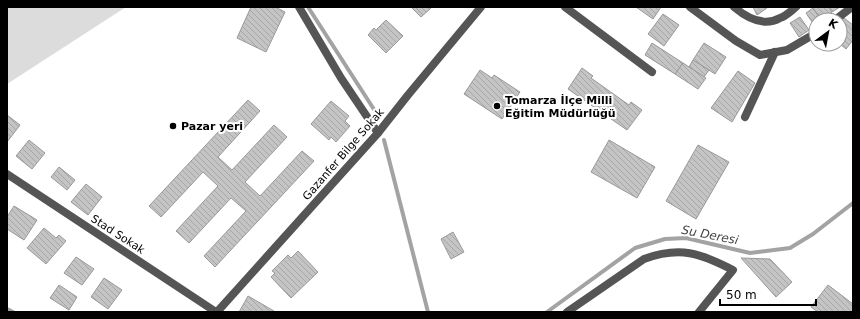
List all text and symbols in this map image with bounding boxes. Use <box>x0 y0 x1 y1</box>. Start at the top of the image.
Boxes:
north arrow <box>808 12 848 52</box>
text: K <box>826 16 840 32</box>
place label: Tomarza İlçe Milli Eğitim Müdürlüğü <box>505 93 616 120</box>
marker: Tomarza İlçe Milli Eğitim Müdürlüğü <box>492 101 502 111</box>
street label: Gazanfer Bilge Sokak <box>300 105 387 203</box>
place label: Pazar yeri <box>181 120 243 133</box>
marker: Pazar yeri <box>168 121 178 131</box>
street label: Stad Sokak <box>88 212 148 257</box>
water label: Su Deresi <box>680 223 740 247</box>
scale bar <box>720 281 816 307</box>
text: 50 m <box>726 288 757 302</box>

